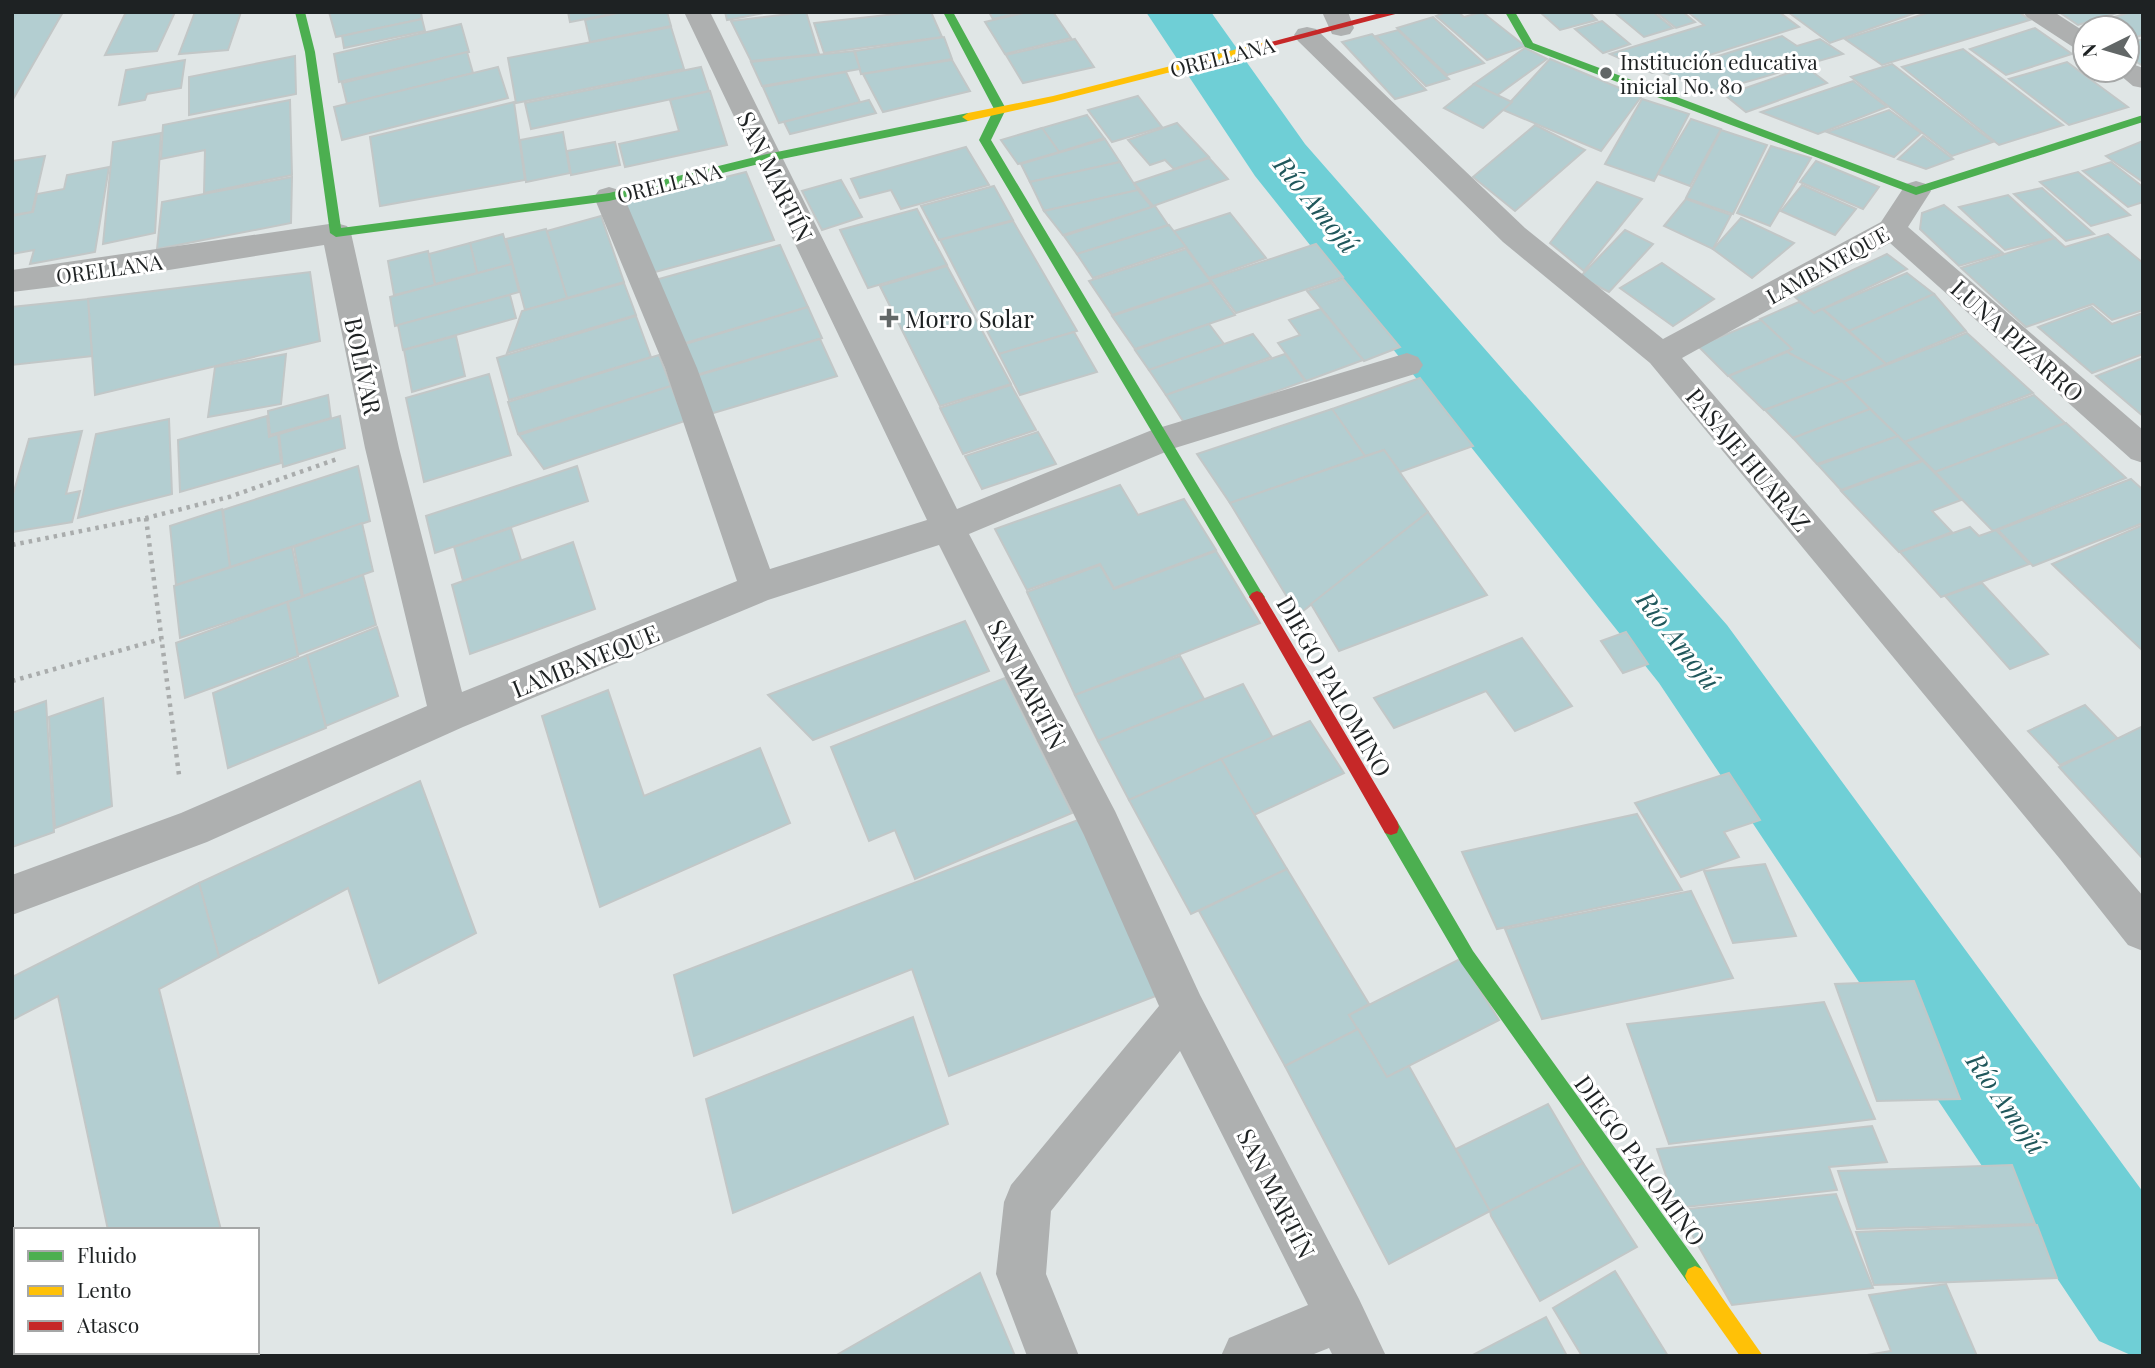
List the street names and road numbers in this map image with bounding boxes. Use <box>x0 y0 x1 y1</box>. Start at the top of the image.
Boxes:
street label: ORELLANA <box>1167 29 1278 83</box>
street label: SAN MARTÍN <box>731 105 821 247</box>
street label: ORELLANA <box>614 155 725 209</box>
street label: LAMBAYEQUE <box>1761 219 1893 309</box>
street label: ORELLANA <box>54 247 165 289</box>
street label: LUNA PIZARRO <box>1945 272 2091 408</box>
street label: BOLÍVAR <box>338 314 390 418</box>
street label: PASAJE HUARAZ <box>1680 381 1818 537</box>
street label: DIEGO PALOMINO <box>1270 590 1400 782</box>
street label: SAN MARTÍN <box>982 614 1074 754</box>
street label: LAMBAYEQUE <box>507 616 663 704</box>
street label: DIEGO PALOMINO <box>1568 1068 1714 1252</box>
street label: SAN MARTÍN <box>1231 1123 1323 1263</box>

